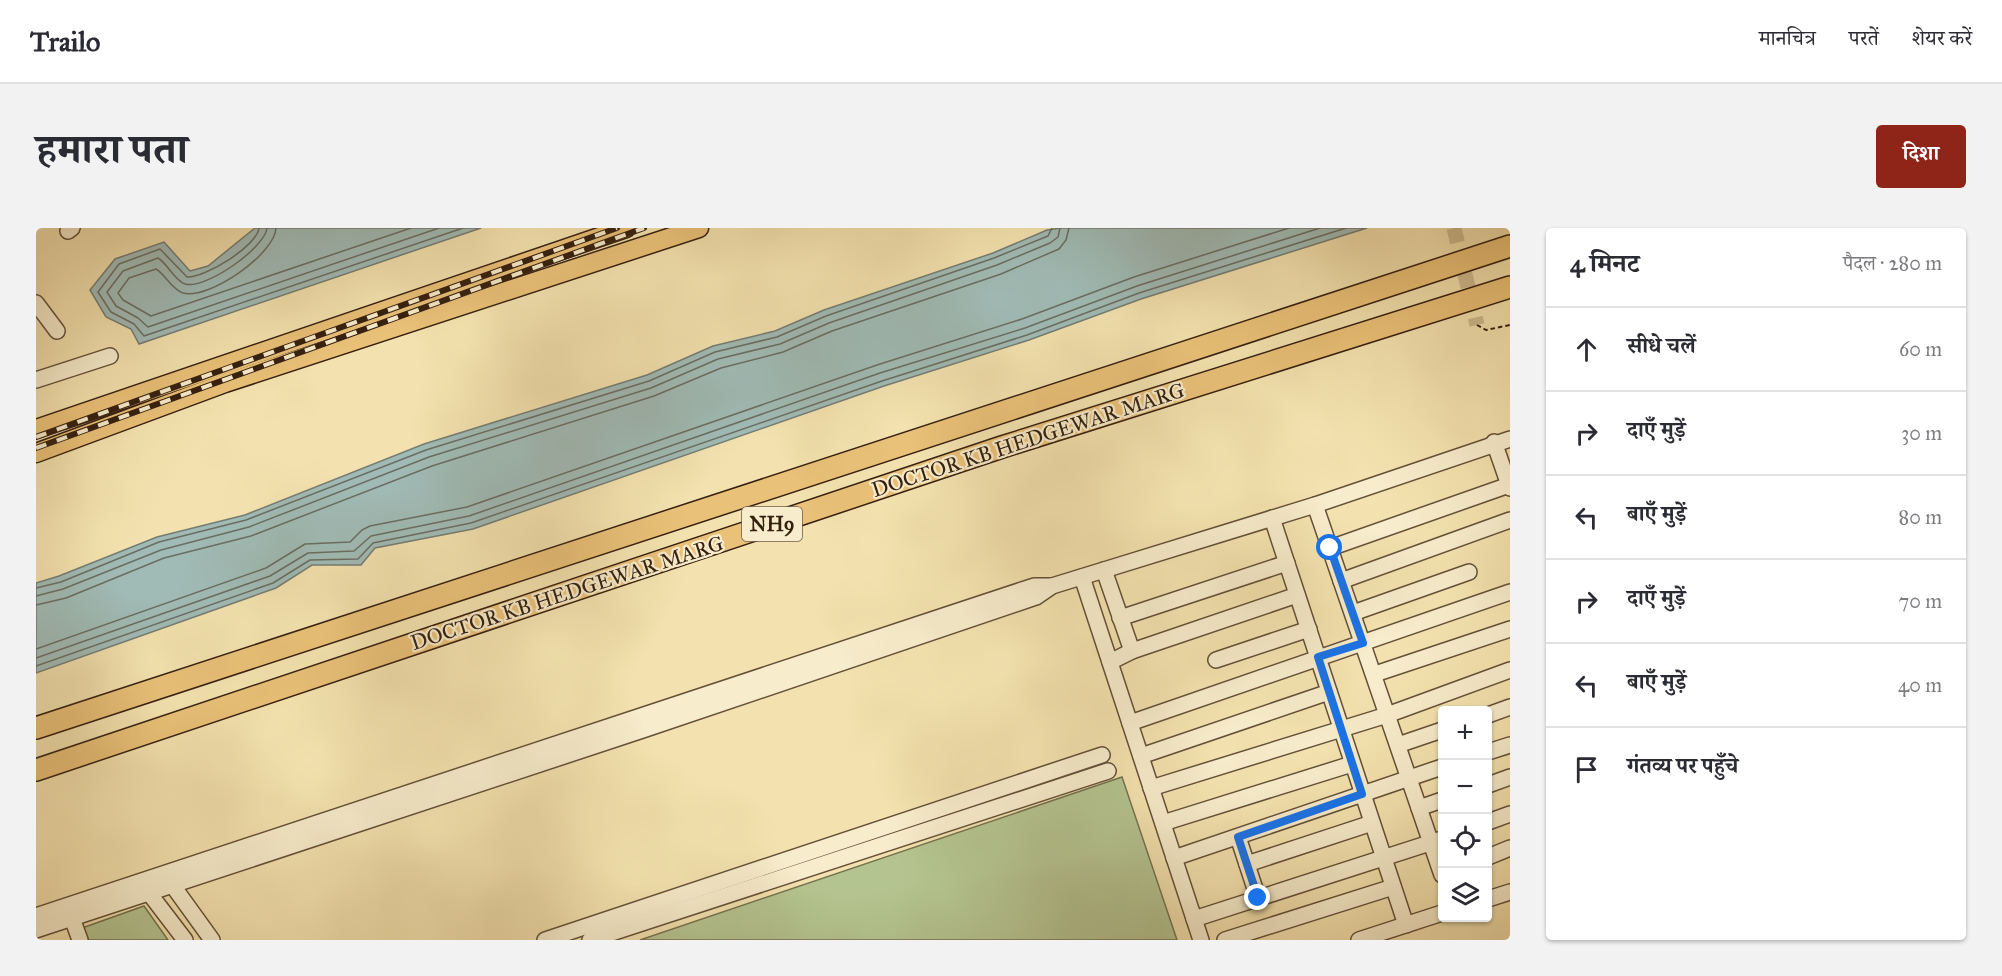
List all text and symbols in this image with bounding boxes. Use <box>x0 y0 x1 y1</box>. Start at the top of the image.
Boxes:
text: Trailo <box>30 24 100 59</box>
text: मानचित्र <box>1759 25 1816 51</box>
text: परतें <box>1849 25 1879 51</box>
text: शेयर करें <box>1912 25 1972 51</box>
text: हमारा पता <box>36 123 188 175</box>
button: दिशा <box>1876 125 1966 188</box>
text: 4 मिनट <box>1570 247 1639 279</box>
text: पैदल · 280 m <box>1843 251 1942 275</box>
text: सीधे चलें <box>1627 332 1696 359</box>
icon: ahead <box>1570 333 1603 366</box>
text: 60 m <box>1899 337 1942 361</box>
street label: DOCTOR KB HEDGEWAR MARG <box>868 377 1188 503</box>
text: दाएँ मुड़ें <box>1627 416 1686 443</box>
icon: right <box>1570 417 1603 450</box>
text: 30 m <box>1901 421 1942 445</box>
text: बाएँ मुड़ें <box>1627 500 1686 527</box>
icon: left <box>1570 501 1603 534</box>
text: 80 m <box>1899 505 1942 529</box>
road number: NH9 <box>742 507 802 541</box>
street label: DOCTOR KB HEDGEWAR MARG <box>407 530 727 656</box>
route start <box>1316 534 1342 560</box>
text: दाएँ मुड़ें <box>1627 584 1686 611</box>
icon: right <box>1570 585 1603 618</box>
text: 70 m <box>1899 589 1942 613</box>
text: बाएँ मुड़ें <box>1627 668 1686 695</box>
icon: left <box>1570 669 1603 702</box>
text: 40 m <box>1898 673 1942 697</box>
map controls <box>1438 706 1492 922</box>
button: + <box>1438 706 1492 760</box>
text: गंतव्य पर पहुँचे <box>1627 752 1738 779</box>
icon: arrive <box>1570 753 1603 786</box>
button: − <box>1438 760 1492 814</box>
button: locate <box>1438 814 1492 868</box>
button: layers <box>1438 868 1492 922</box>
route end <box>1244 884 1270 910</box>

